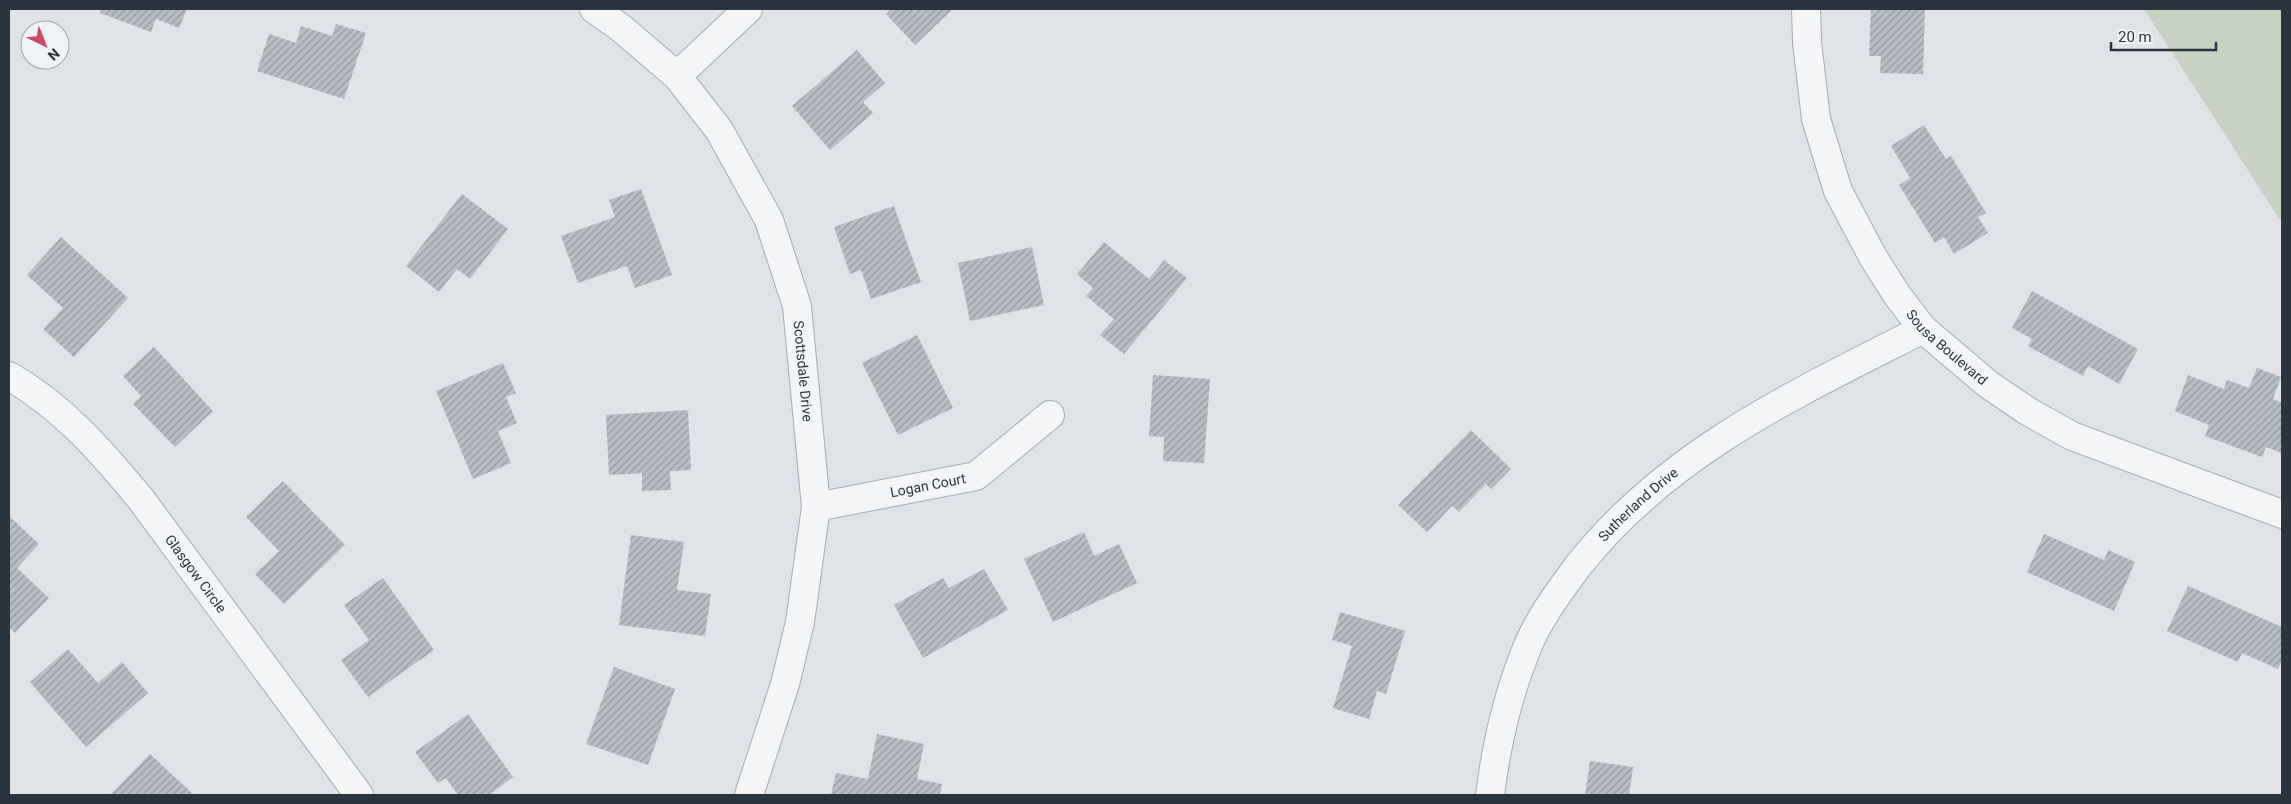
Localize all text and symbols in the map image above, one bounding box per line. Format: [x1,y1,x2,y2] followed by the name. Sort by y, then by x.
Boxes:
[20,20,70,70] north arrow
[2111,20,2216,52] scale bar
[2118,28,2152,46] text: 20 m
[45,45,63,64] text: N
[1903,306,1991,388] street label: Sousa Boulevard
[790,320,816,422] street label: Scottsdale Drive
[1595,464,1681,545] street label: Sutherland Drive
[889,470,968,500] street label: Logan Court
[162,531,230,616] street label: Glasgow Circle

